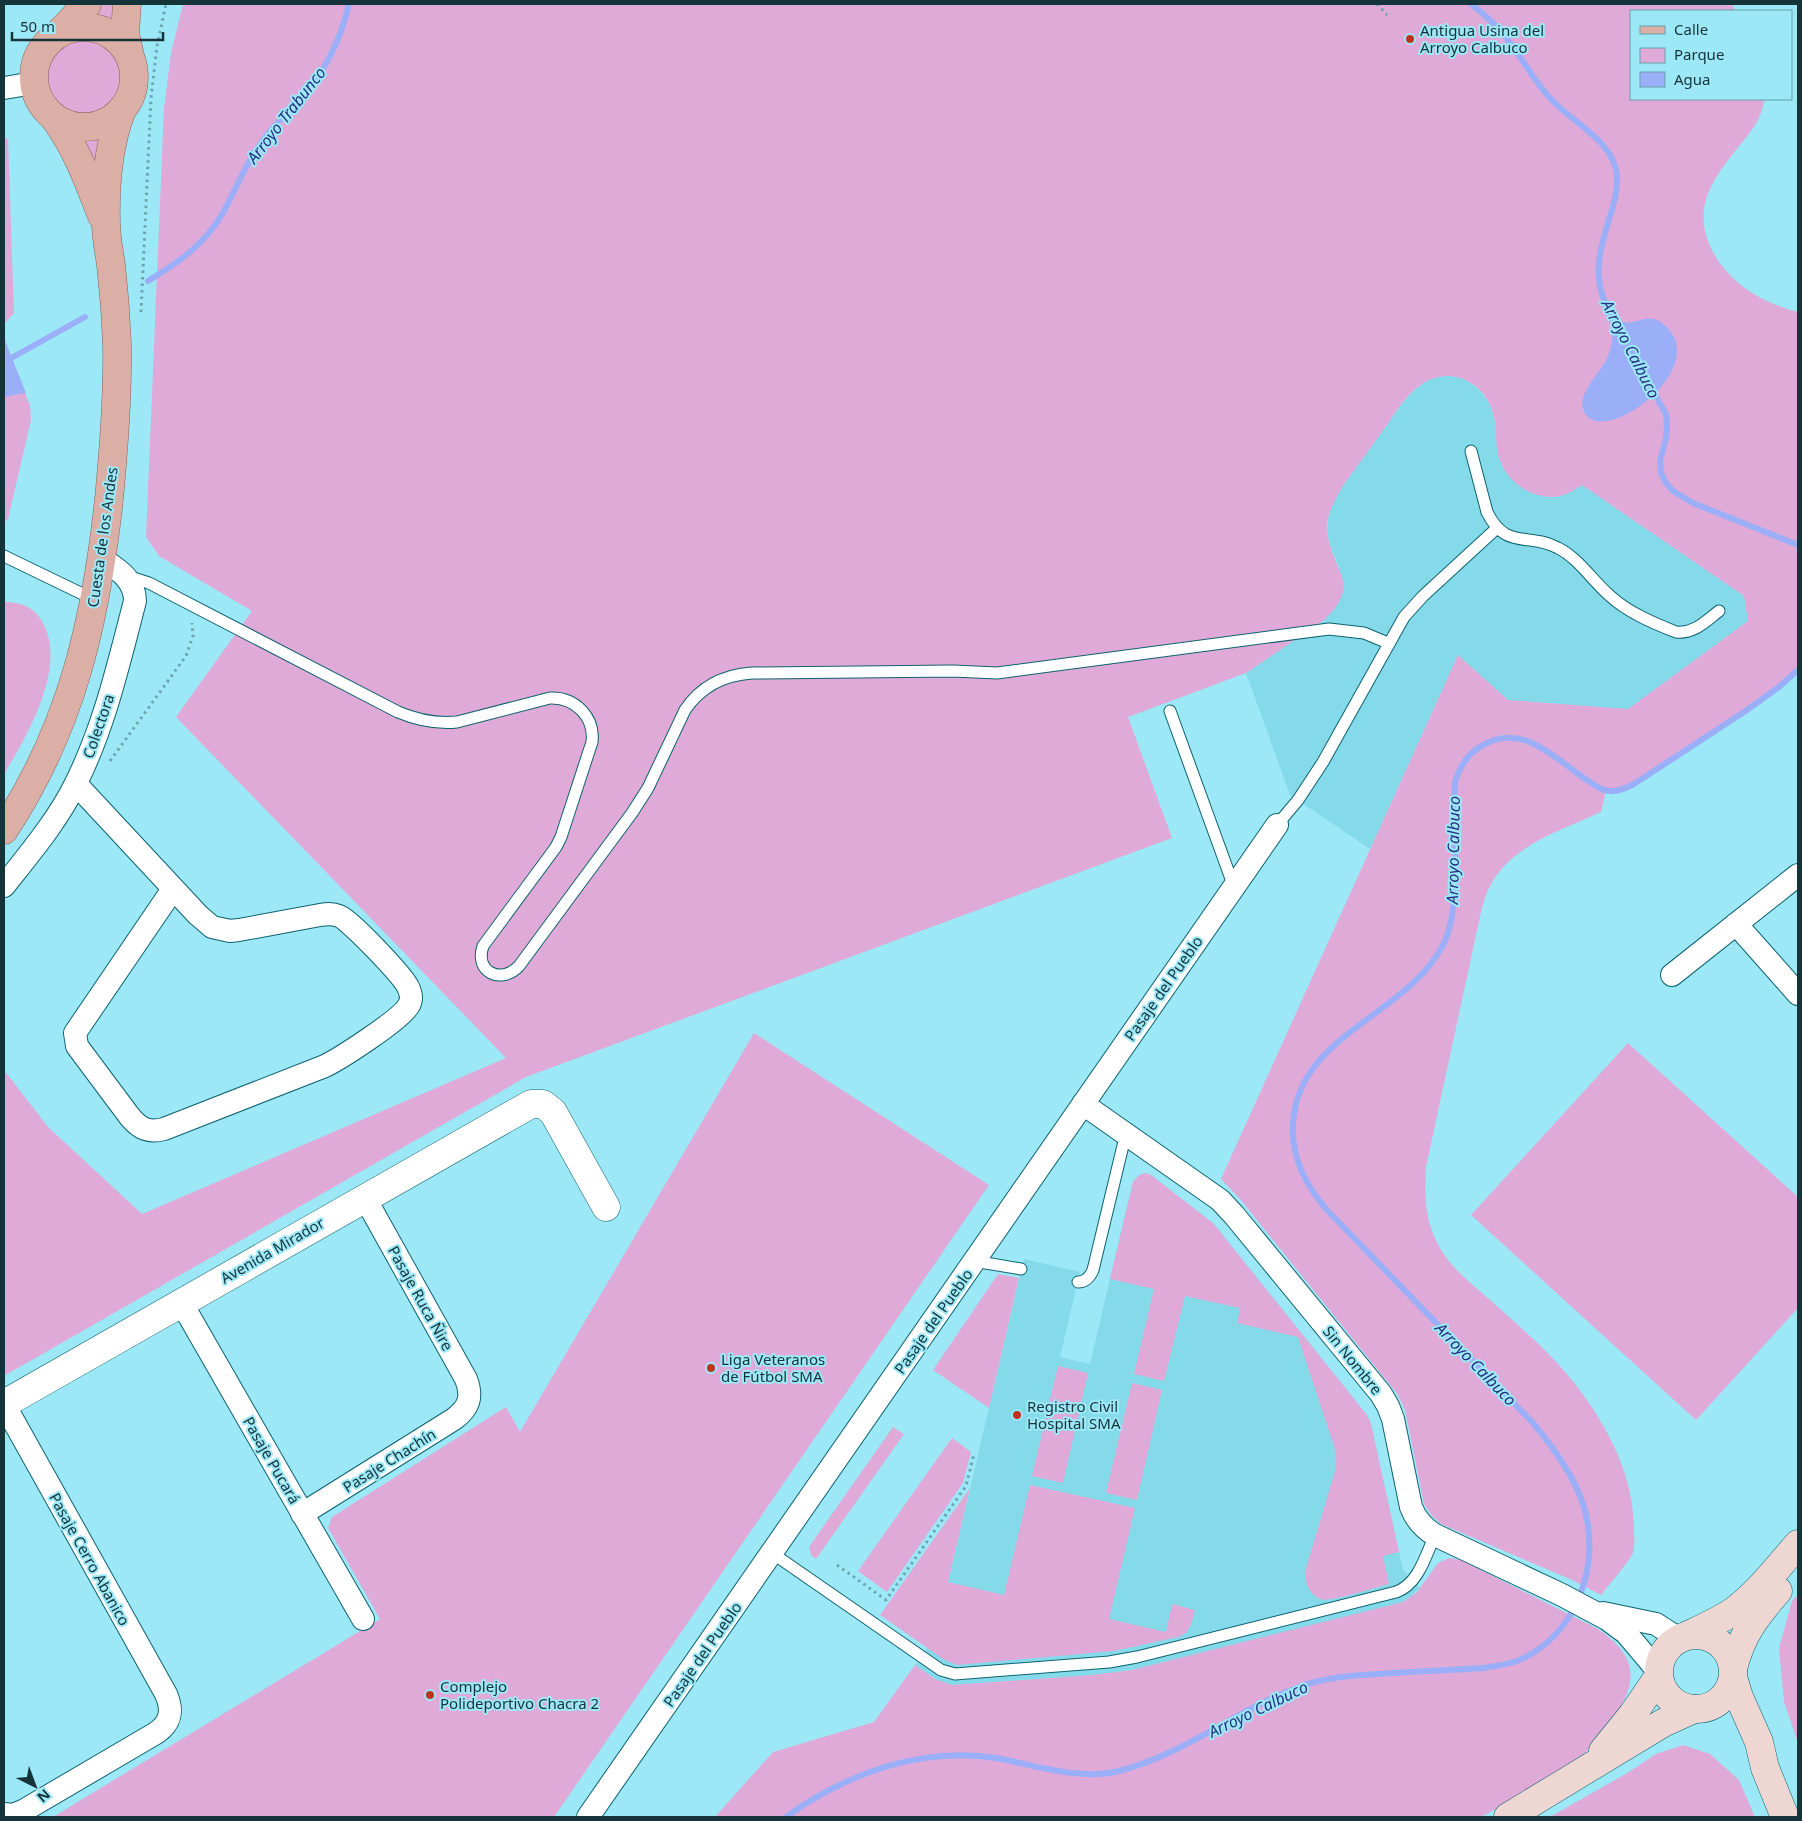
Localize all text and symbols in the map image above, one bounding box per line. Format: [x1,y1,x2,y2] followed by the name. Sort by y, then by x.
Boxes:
[12,10,164,42] scale bar
[1630,10,1792,100] legend
[20,16,55,36] text: 50 m
[1674,19,1708,39] text: Calle
[1420,20,1544,57] place label: Antigua Usina del Arroyo Calbuco
[1404,33,1416,45] marker: Antigua Usina del Arroyo Calbuco
[1674,44,1724,64] text: Parque
[241,62,331,169] water label: Arroyo Trabunco
[1674,69,1711,89] text: Agua
[1596,295,1665,402] water label: Arroyo Calbuco
[82,466,122,608] street label: Cuesta de los Andes
[78,691,118,761] street label: Colectora
[1441,796,1465,905] water label: Arroyo Calbuco
[1119,932,1207,1044] street label: Pasaje del Pueblo
[216,1212,328,1288] street label: Avenida Mirador
[384,1242,458,1354] street label: Pasaje Ruca Ñire
[889,1265,977,1377] street label: Pasaje del Pueblo
[1430,1317,1521,1411] water label: Arroyo Calbuco
[1319,1321,1387,1399] street label: Sin Nombre
[721,1349,825,1386] place label: Liga Veteranos de Fútbol SMA
[705,1362,717,1374] marker: Liga Veteranos de Fútbol SMA
[1027,1396,1121,1433] place label: Registro Civil Hospital SMA
[1011,1409,1023,1421] marker: Registro Civil Hospital SMA
[239,1413,305,1507] street label: Pasaje Pucará
[339,1423,439,1497] street label: Pasaje Chachín
[45,1489,135,1629] street label: Pasaje Cerro Abanico
[658,1598,746,1710] street label: Pasaje del Pueblo
[1204,1675,1311,1743] water label: Arroyo Calbuco
[440,1676,599,1713] place label: Complejo Polideportivo Chacra 2
[424,1689,436,1701] marker: Complejo Polideportivo Chacra 2
[10,1761,60,1811] north arrow
[33,1785,55,1807] text: N

